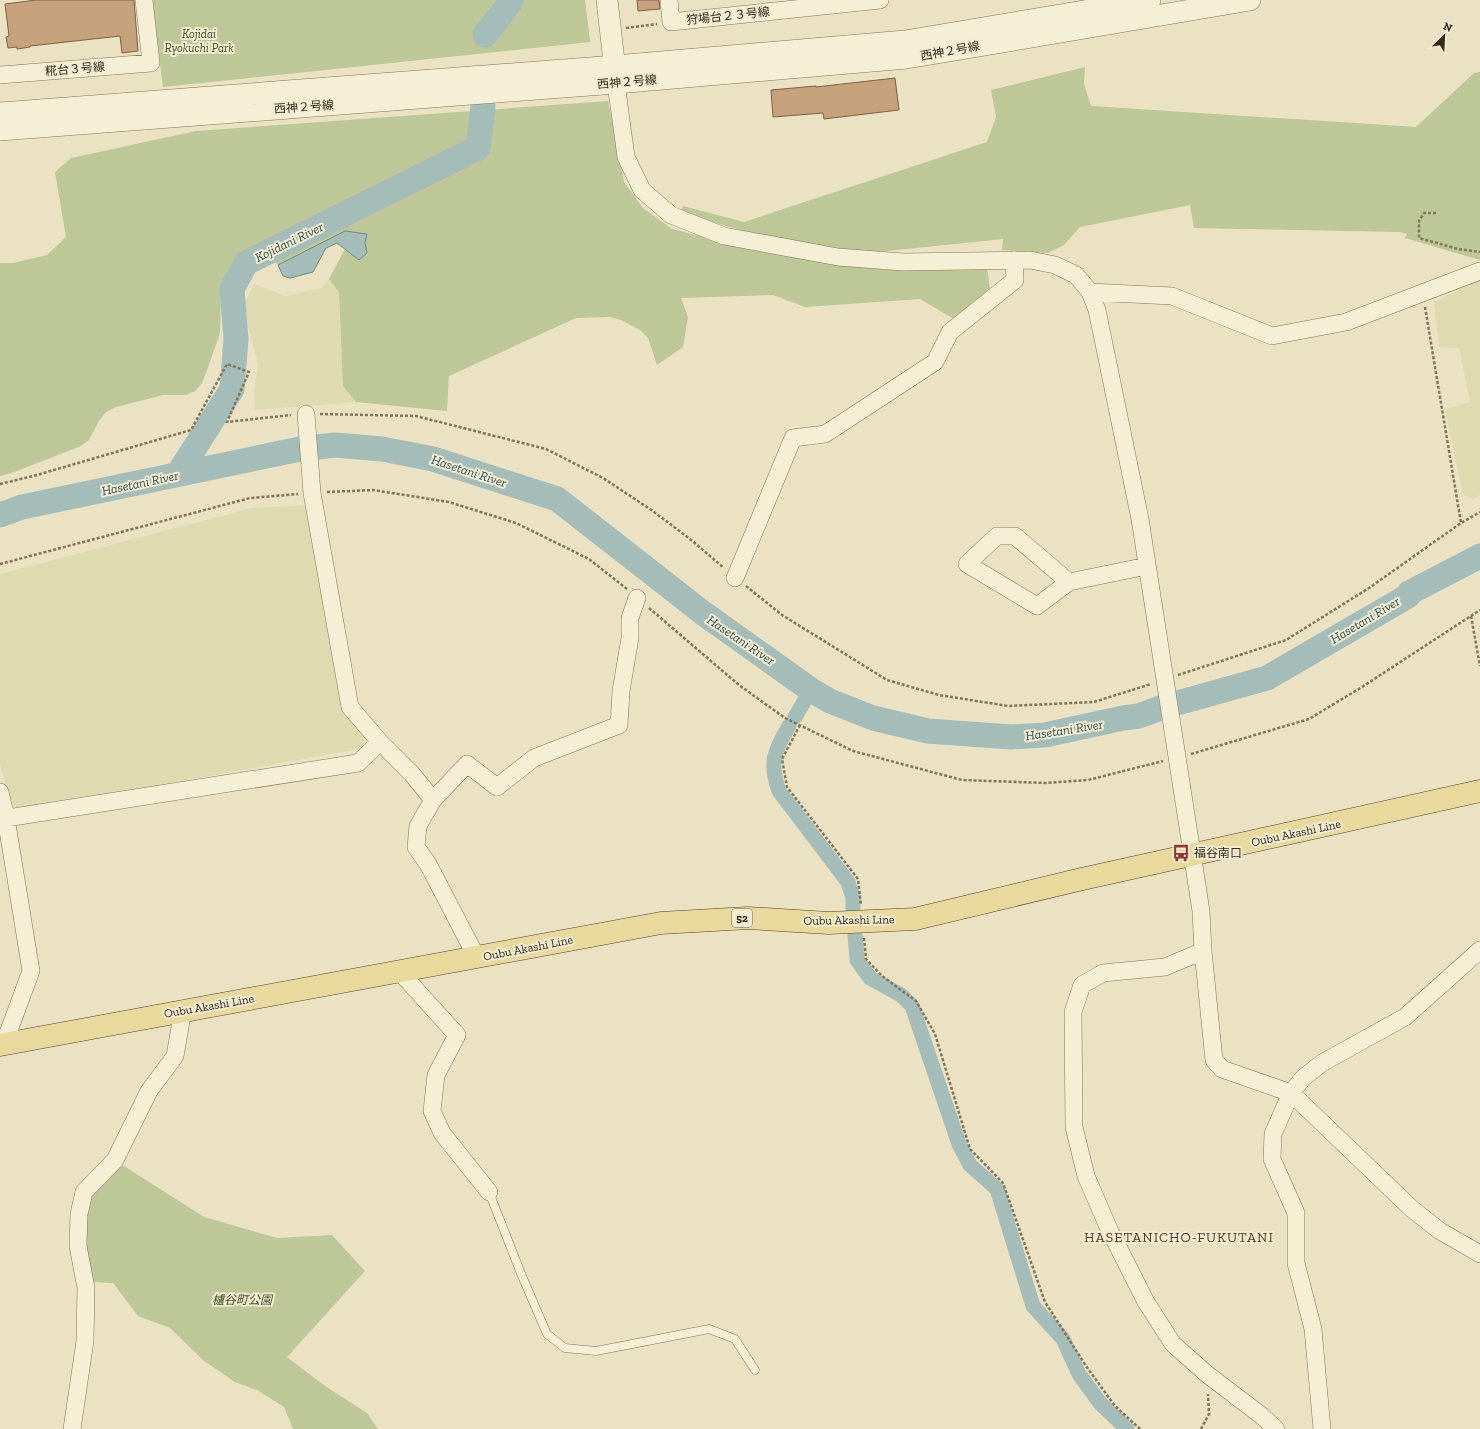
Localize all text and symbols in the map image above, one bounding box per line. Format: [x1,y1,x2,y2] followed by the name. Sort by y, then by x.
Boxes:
[685,5,771,27] street label: 狩場台２３号線
[1424,16,1464,56] north arrow
[1441,20,1455,35] text: N
[164,27,234,55] park label: Kojidai Ryokuchi Park
[919,39,981,63] street label: 西神２号線
[44,59,106,79] street label: 糀台３号線
[596,72,658,92] street label: 西神２号線
[274,98,334,116] street label: 西神２号線
[252,219,326,265] water label: Kojidani River
[430,452,509,490] water label: Hasetani River
[100,467,180,498] water label: Hasetani River
[1328,593,1403,647] water label: Hasetani River
[704,612,778,668] water label: Hasetani River
[1024,716,1104,744] water label: Hasetani River
[1250,817,1342,849] street label: Oubu Akashi Line
[1171,843,1191,863] bus stop icon: 福谷南口
[1194,846,1242,860] place label: 福谷南口
[732,909,752,927] road number: 52
[803,912,895,928] street label: Oubu Akashi Line
[482,932,574,964] street label: Oubu Akashi Line
[163,991,256,1021] street label: Oubu Akashi Line
[1084,1229,1274,1246] district label: HASETANICHO-FUKUTANI
[212,1293,274,1307] park label: 櫨谷町公園

